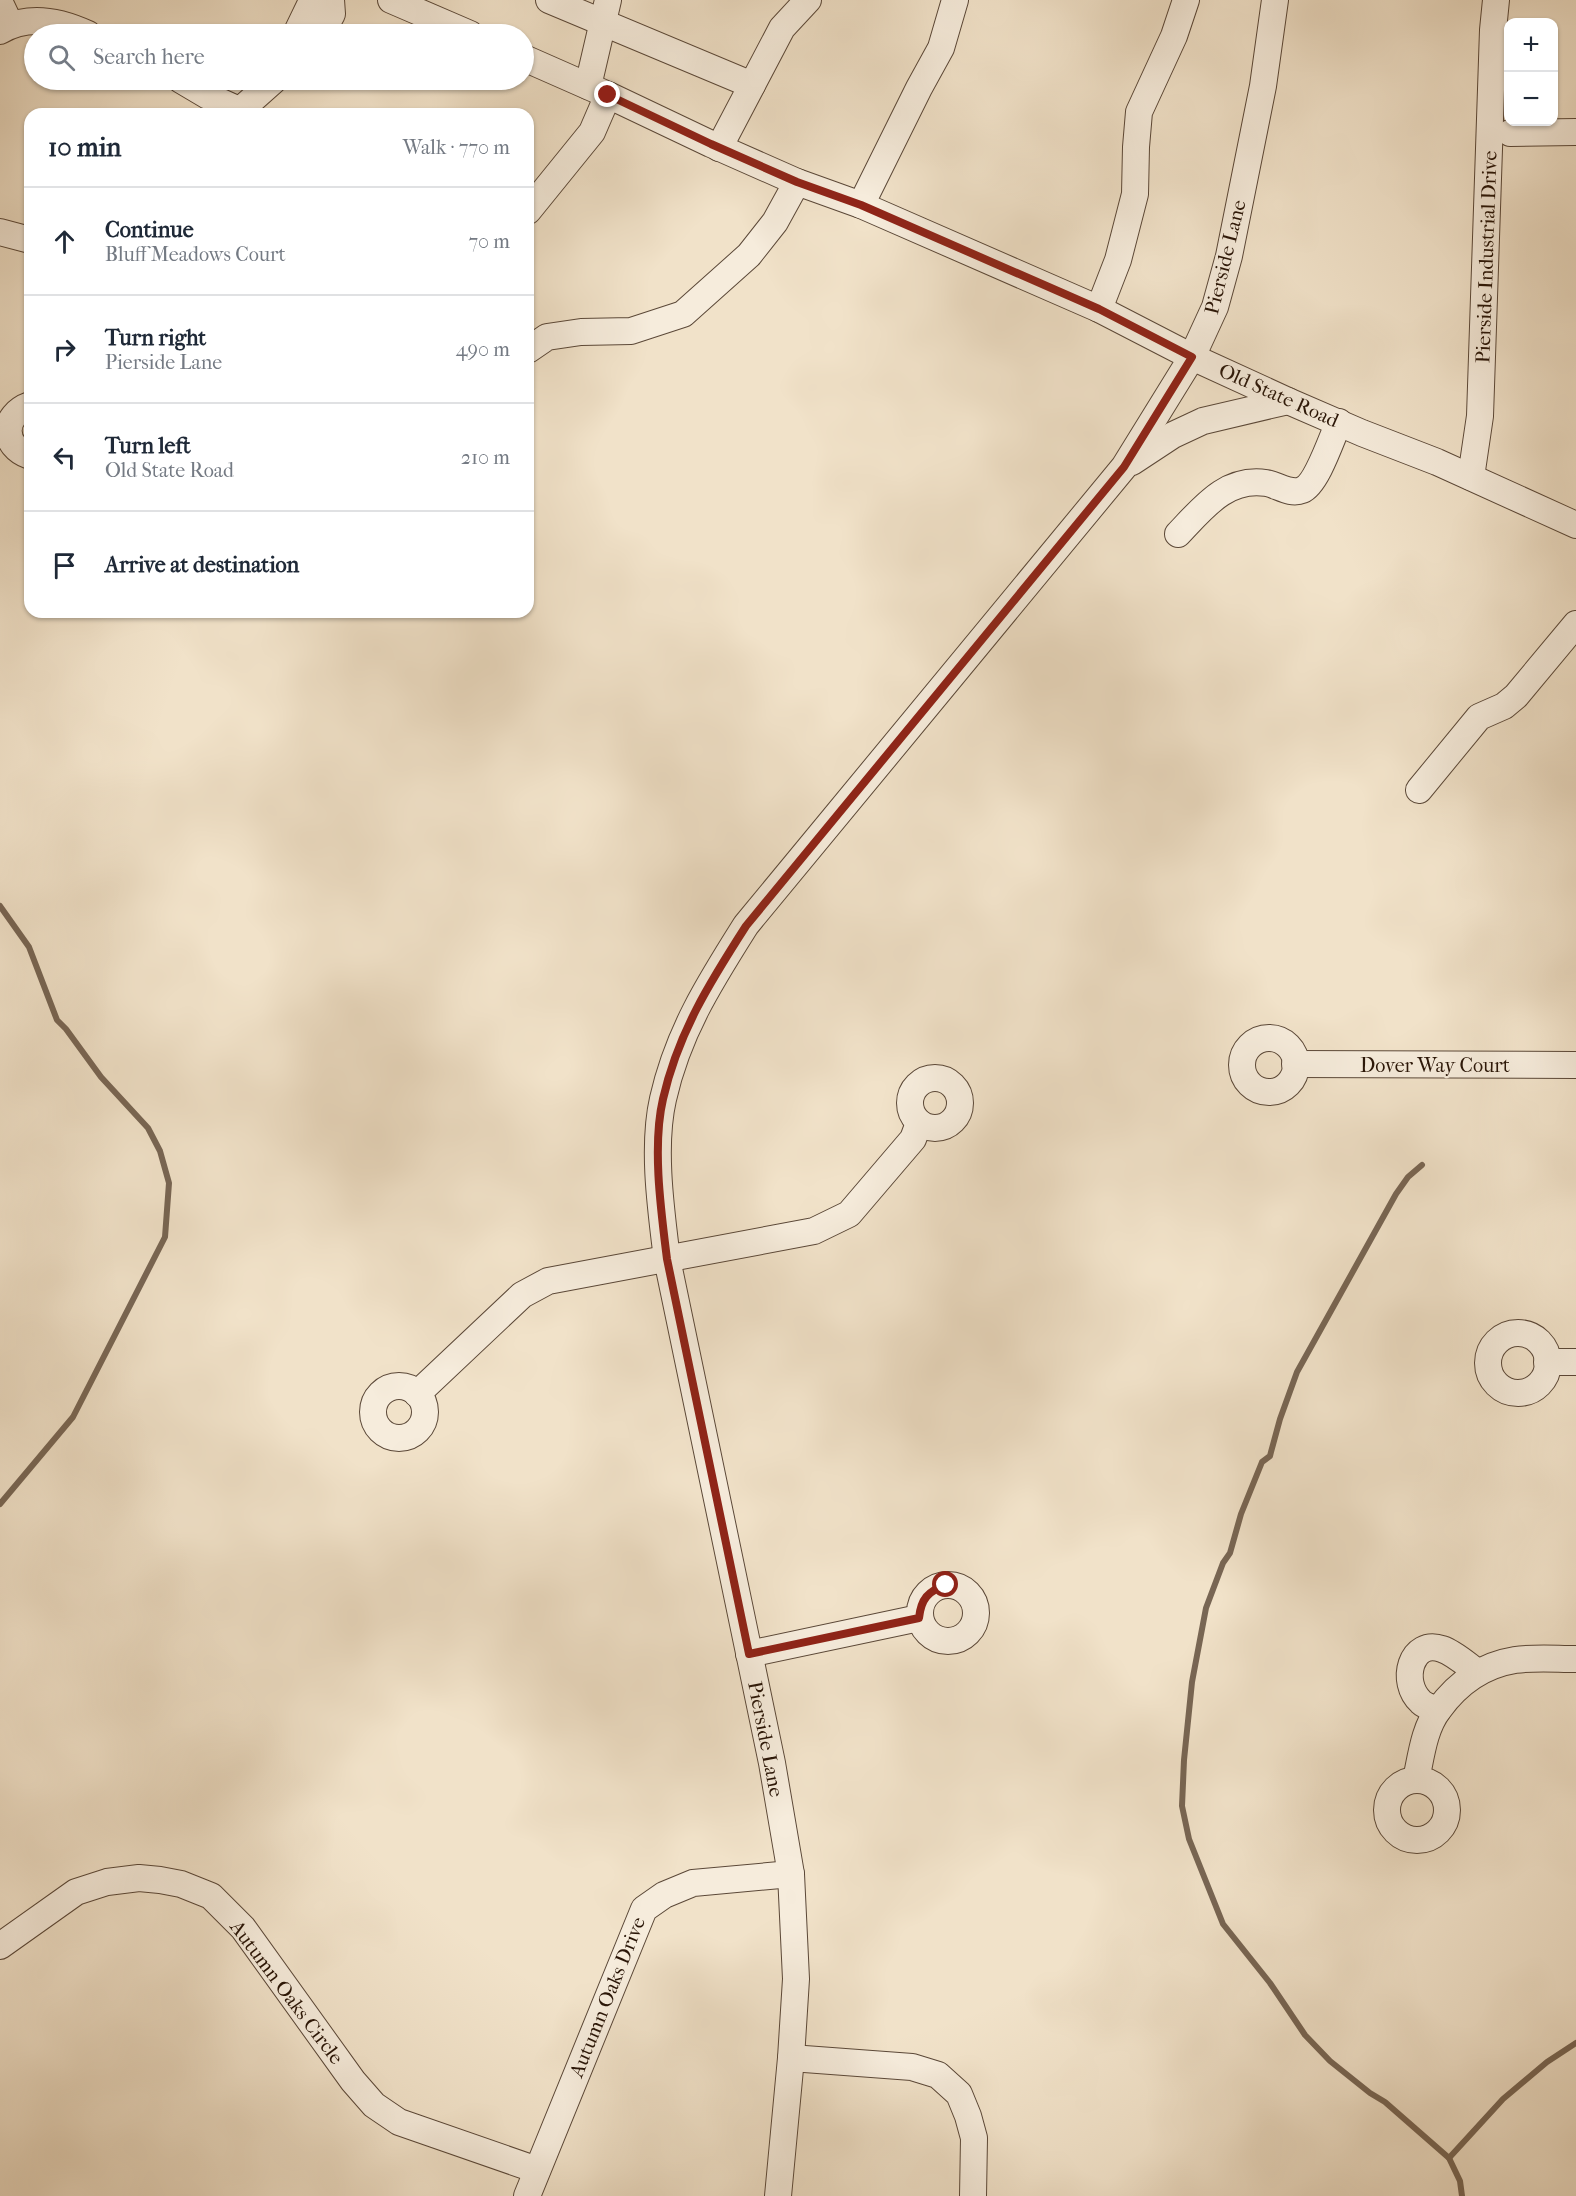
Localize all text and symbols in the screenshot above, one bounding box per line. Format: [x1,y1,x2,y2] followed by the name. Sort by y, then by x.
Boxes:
[1504,18,1558,126] map controls
[1504,18,1558,72] button: +
[24,24,534,90] search box
[45,41,78,74] icon: search
[93,44,205,70] text: Search here
[1504,72,1558,126] button: −
[594,81,620,107] route end
[48,132,121,163] text: 10 min
[403,136,510,159] text: Walk · 770 m
[1471,150,1502,364] street label: Pierside Industrial Drive
[1200,197,1251,317] street label: Pierside Lane
[105,217,194,243] text: Continue
[48,225,81,258] icon: ahead
[468,230,510,253] text: 70 m
[105,243,286,266] text: Bluff Meadows Court
[105,325,206,351] text: Turn right
[48,333,81,366] icon: right
[456,338,510,361] text: 490 m
[105,351,222,374] text: Pierside Lane
[1215,359,1343,433] street label: Old State Road
[105,433,191,459] text: Turn left
[48,441,81,474] icon: left
[461,446,510,469] text: 210 m
[105,459,234,482] text: Old State Road
[48,549,81,582] icon: arrive
[105,552,299,578] text: Arrive at destination
[1360,1054,1510,1077] street label: Dover Way Court
[932,1571,958,1597] route start
[743,1679,788,1799] street label: Pierside Lane
[564,1914,650,2082] street label: Autumn Oaks Drive
[225,1915,348,2069] street label: Autumn Oaks Circle

